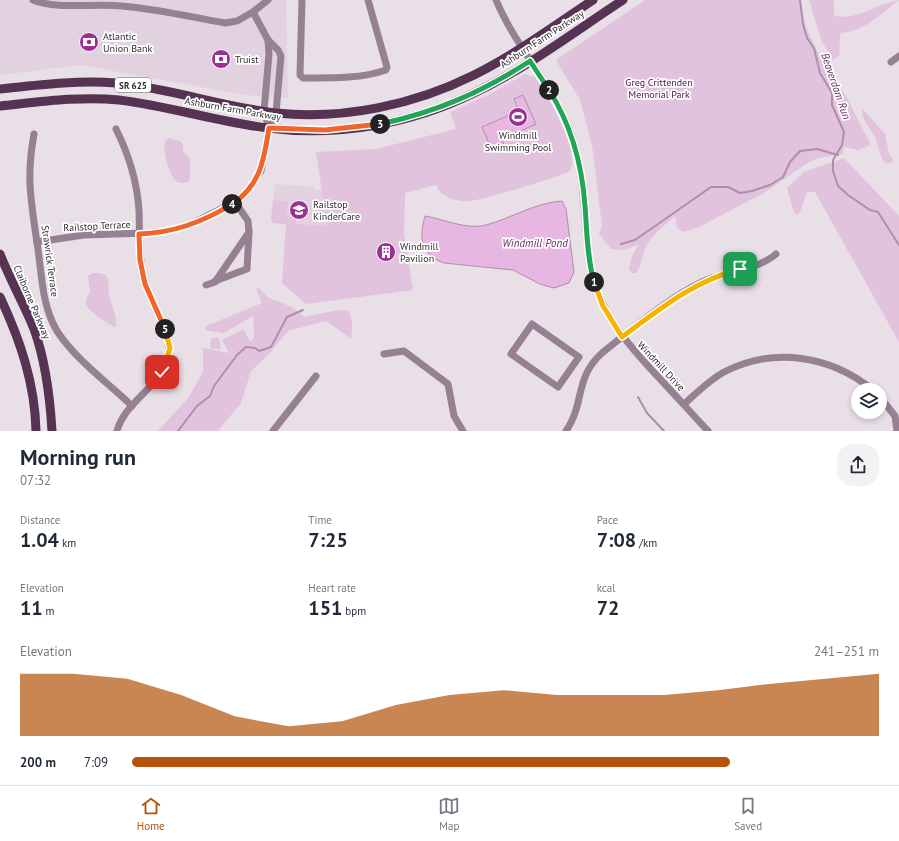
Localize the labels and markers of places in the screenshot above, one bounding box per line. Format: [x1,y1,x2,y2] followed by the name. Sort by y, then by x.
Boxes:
[103,30,152,55] place label: Atlantic Union Bank
[78,31,100,53] bank icon: Atlantic Union Bank
[210,48,232,70] bank icon: Truist
[235,53,259,66] place label: Truist
[539,80,559,100] pin: 2
[507,106,529,128] sports icon: Windmill Swimming Pool
[370,114,390,134] pin: 3
[485,129,551,154] place label: Windmill Swimming Pool
[222,194,242,214] pin: 4
[313,198,360,223] place label: Railstop KinderCare
[288,199,310,221] school or university icon: Railstop KinderCare
[400,240,439,265] place label: Windmill Pavilion
[375,241,397,263] building icon: Windmill Pavilion
[723,252,757,286] pin
[584,272,604,292] pin: 1
[155,319,175,339] pin: 5
[145,355,179,389] pin

